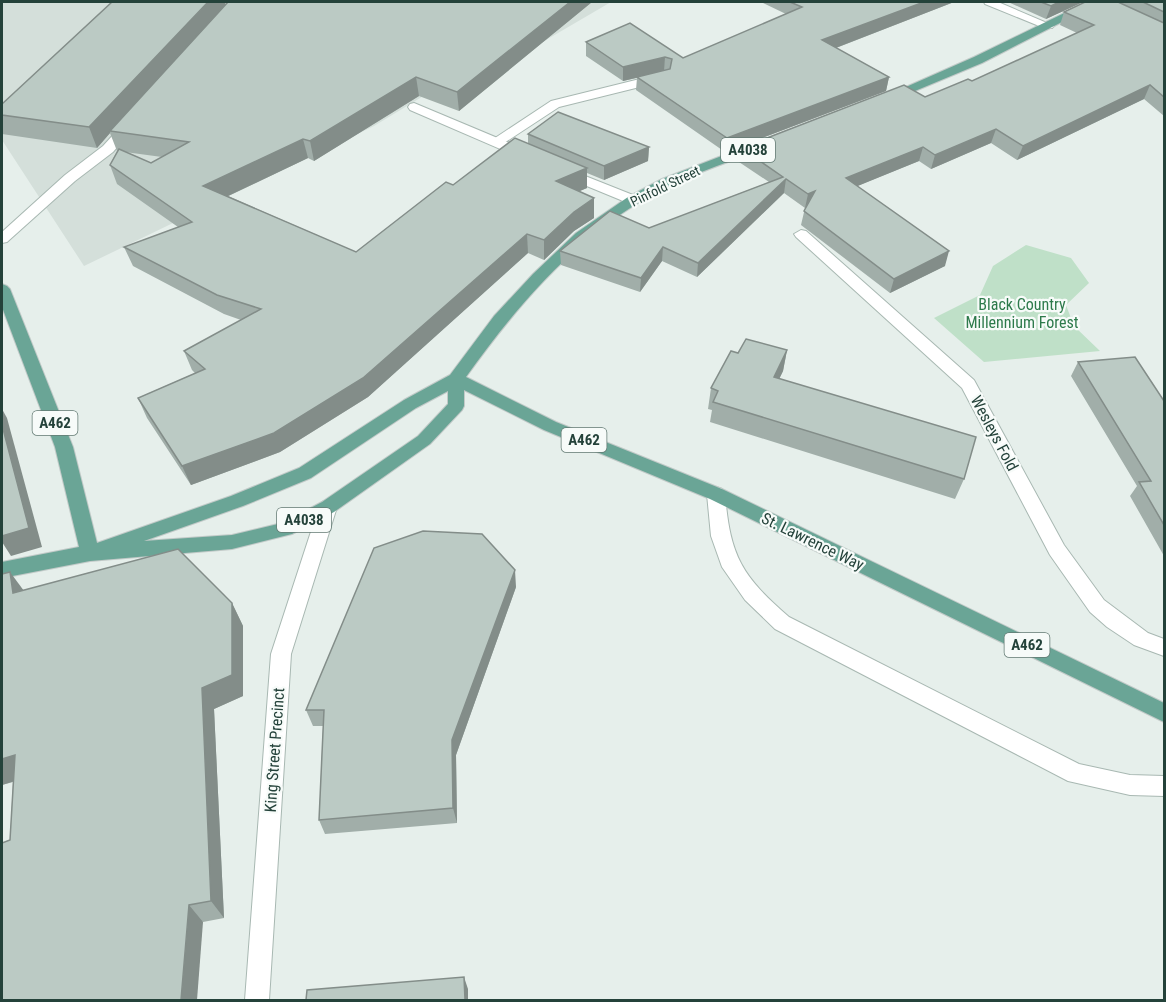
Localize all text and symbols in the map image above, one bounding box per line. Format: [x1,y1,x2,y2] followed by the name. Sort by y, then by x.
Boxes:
[721,138,775,162] road number: A4038
[628,162,702,210] street label: Pinfold Street
[965,295,1079,332] park label: Black Country Millennium Forest
[967,392,1022,474] street label: Wesleys Fold
[32,411,78,435] road number: A462
[562,428,606,452] road number: A462
[277,508,331,532] road number: A4038
[759,509,867,575] street label: St. Lawrence Way
[1004,633,1050,657] road number: A462
[261,687,288,813] street label: King Street Precinct

